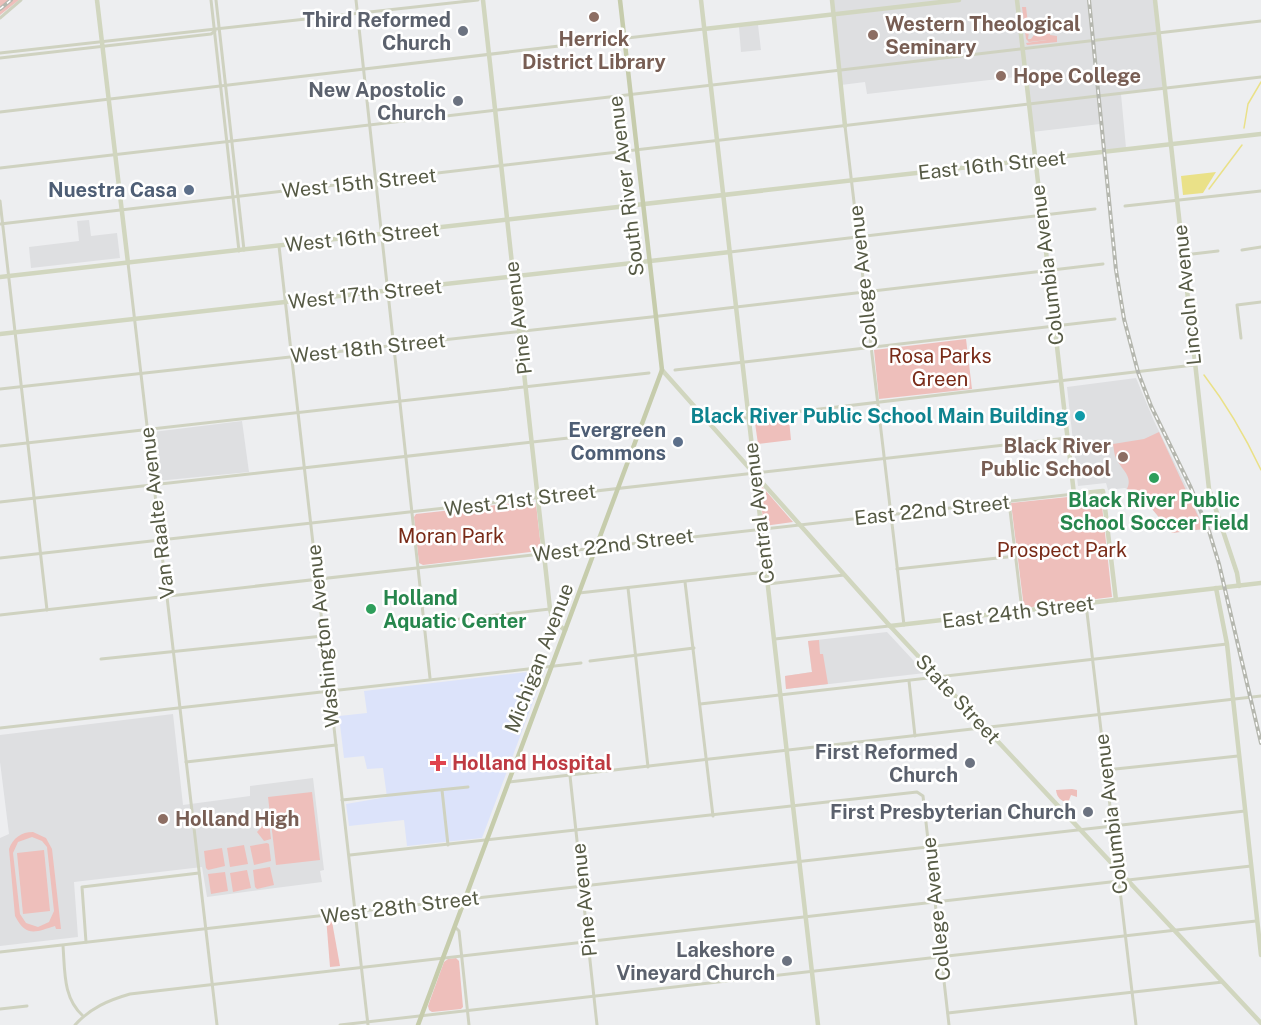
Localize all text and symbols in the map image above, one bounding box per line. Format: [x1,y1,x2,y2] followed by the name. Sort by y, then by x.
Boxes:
[303,8,451,55] place label: Third Reformed Church
[587,10,601,24] marker: Herrick District Library
[885,12,1081,59] place label: Western Theological Seminary
[456,24,470,38] marker: Third Reformed Church
[522,27,666,74] place label: Herrick District Library
[866,28,880,42] marker: Western Theological Seminary
[1013,64,1141,88] place label: Hope College
[994,69,1008,83] marker: Hope College
[308,78,446,125] place label: New Apostolic Church
[451,94,465,108] marker: New Apostolic Church
[603,95,649,277] street label: South River Avenue
[917,145,1067,185] street label: East 16th Street
[280,163,438,203] street label: West 15th Street
[48,178,177,202] place label: Nuestra Casa
[182,183,196,197] marker: Nuestra Casa
[1025,183,1069,347] street label: Columbia Avenue
[844,204,882,350] street label: College Avenue
[284,217,440,257] street label: West 16th Street
[1168,223,1206,367] street label: Lincoln Avenue
[499,260,537,376] street label: Pine Avenue
[287,274,443,314] street label: West 17th Street
[289,328,447,368] street label: West 18th Street
[888,344,992,391] park label: Rosa Parks Green
[690,404,1068,428] place label: Black River Public School Main Building
[1073,409,1087,423] marker: Black River Public School Main Building
[568,418,666,465] place label: Evergreen Commons
[135,426,179,600] street label: Van Raalte Avenue
[981,434,1111,481] place label: Black River Public School
[671,435,685,449] marker: Evergreen Commons
[738,441,780,585] street label: Central Avenue
[1116,450,1130,464] marker: Black River Public School
[1147,471,1161,485] marker: Black River Public School Soccer Field
[443,479,597,521] street label: West 21st Street
[1059,488,1249,535] place label: Black River Public School Soccer Field
[853,490,1011,530] street label: East 22nd Street
[531,523,695,567] street label: West 22nd Street
[398,524,504,548] park label: Moran Park
[997,538,1127,562] park label: Prospect Park
[301,543,345,729] street label: Washington Avenue
[499,580,579,736] street label: Michigan Avenue
[383,586,526,633] place label: Holland Aquatic Center
[941,591,1095,633] street label: East 24th Street
[364,602,378,616] marker: Holland Aquatic Center
[911,649,1005,749] street label: State Street
[1089,732,1133,896] street label: Columbia Avenue
[815,740,958,787] place label: First Reformed Church
[452,751,612,775] place label: Holland Hospital
[429,754,447,772] marker: Holland Hospital
[963,756,977,770] marker: First Reformed Church
[830,800,1076,824] place label: First Presbyterian Church
[1081,805,1095,819] marker: First Presbyterian Church
[175,807,299,831] place label: Holland High
[156,812,170,826] marker: Holland High
[917,836,955,982] street label: College Avenue
[566,842,602,958] street label: Pine Avenue
[319,885,481,929] street label: West 28th Street
[616,938,775,985] place label: Lakeshore Vineyard Church
[780,954,794,968] marker: Lakeshore Vineyard Church

